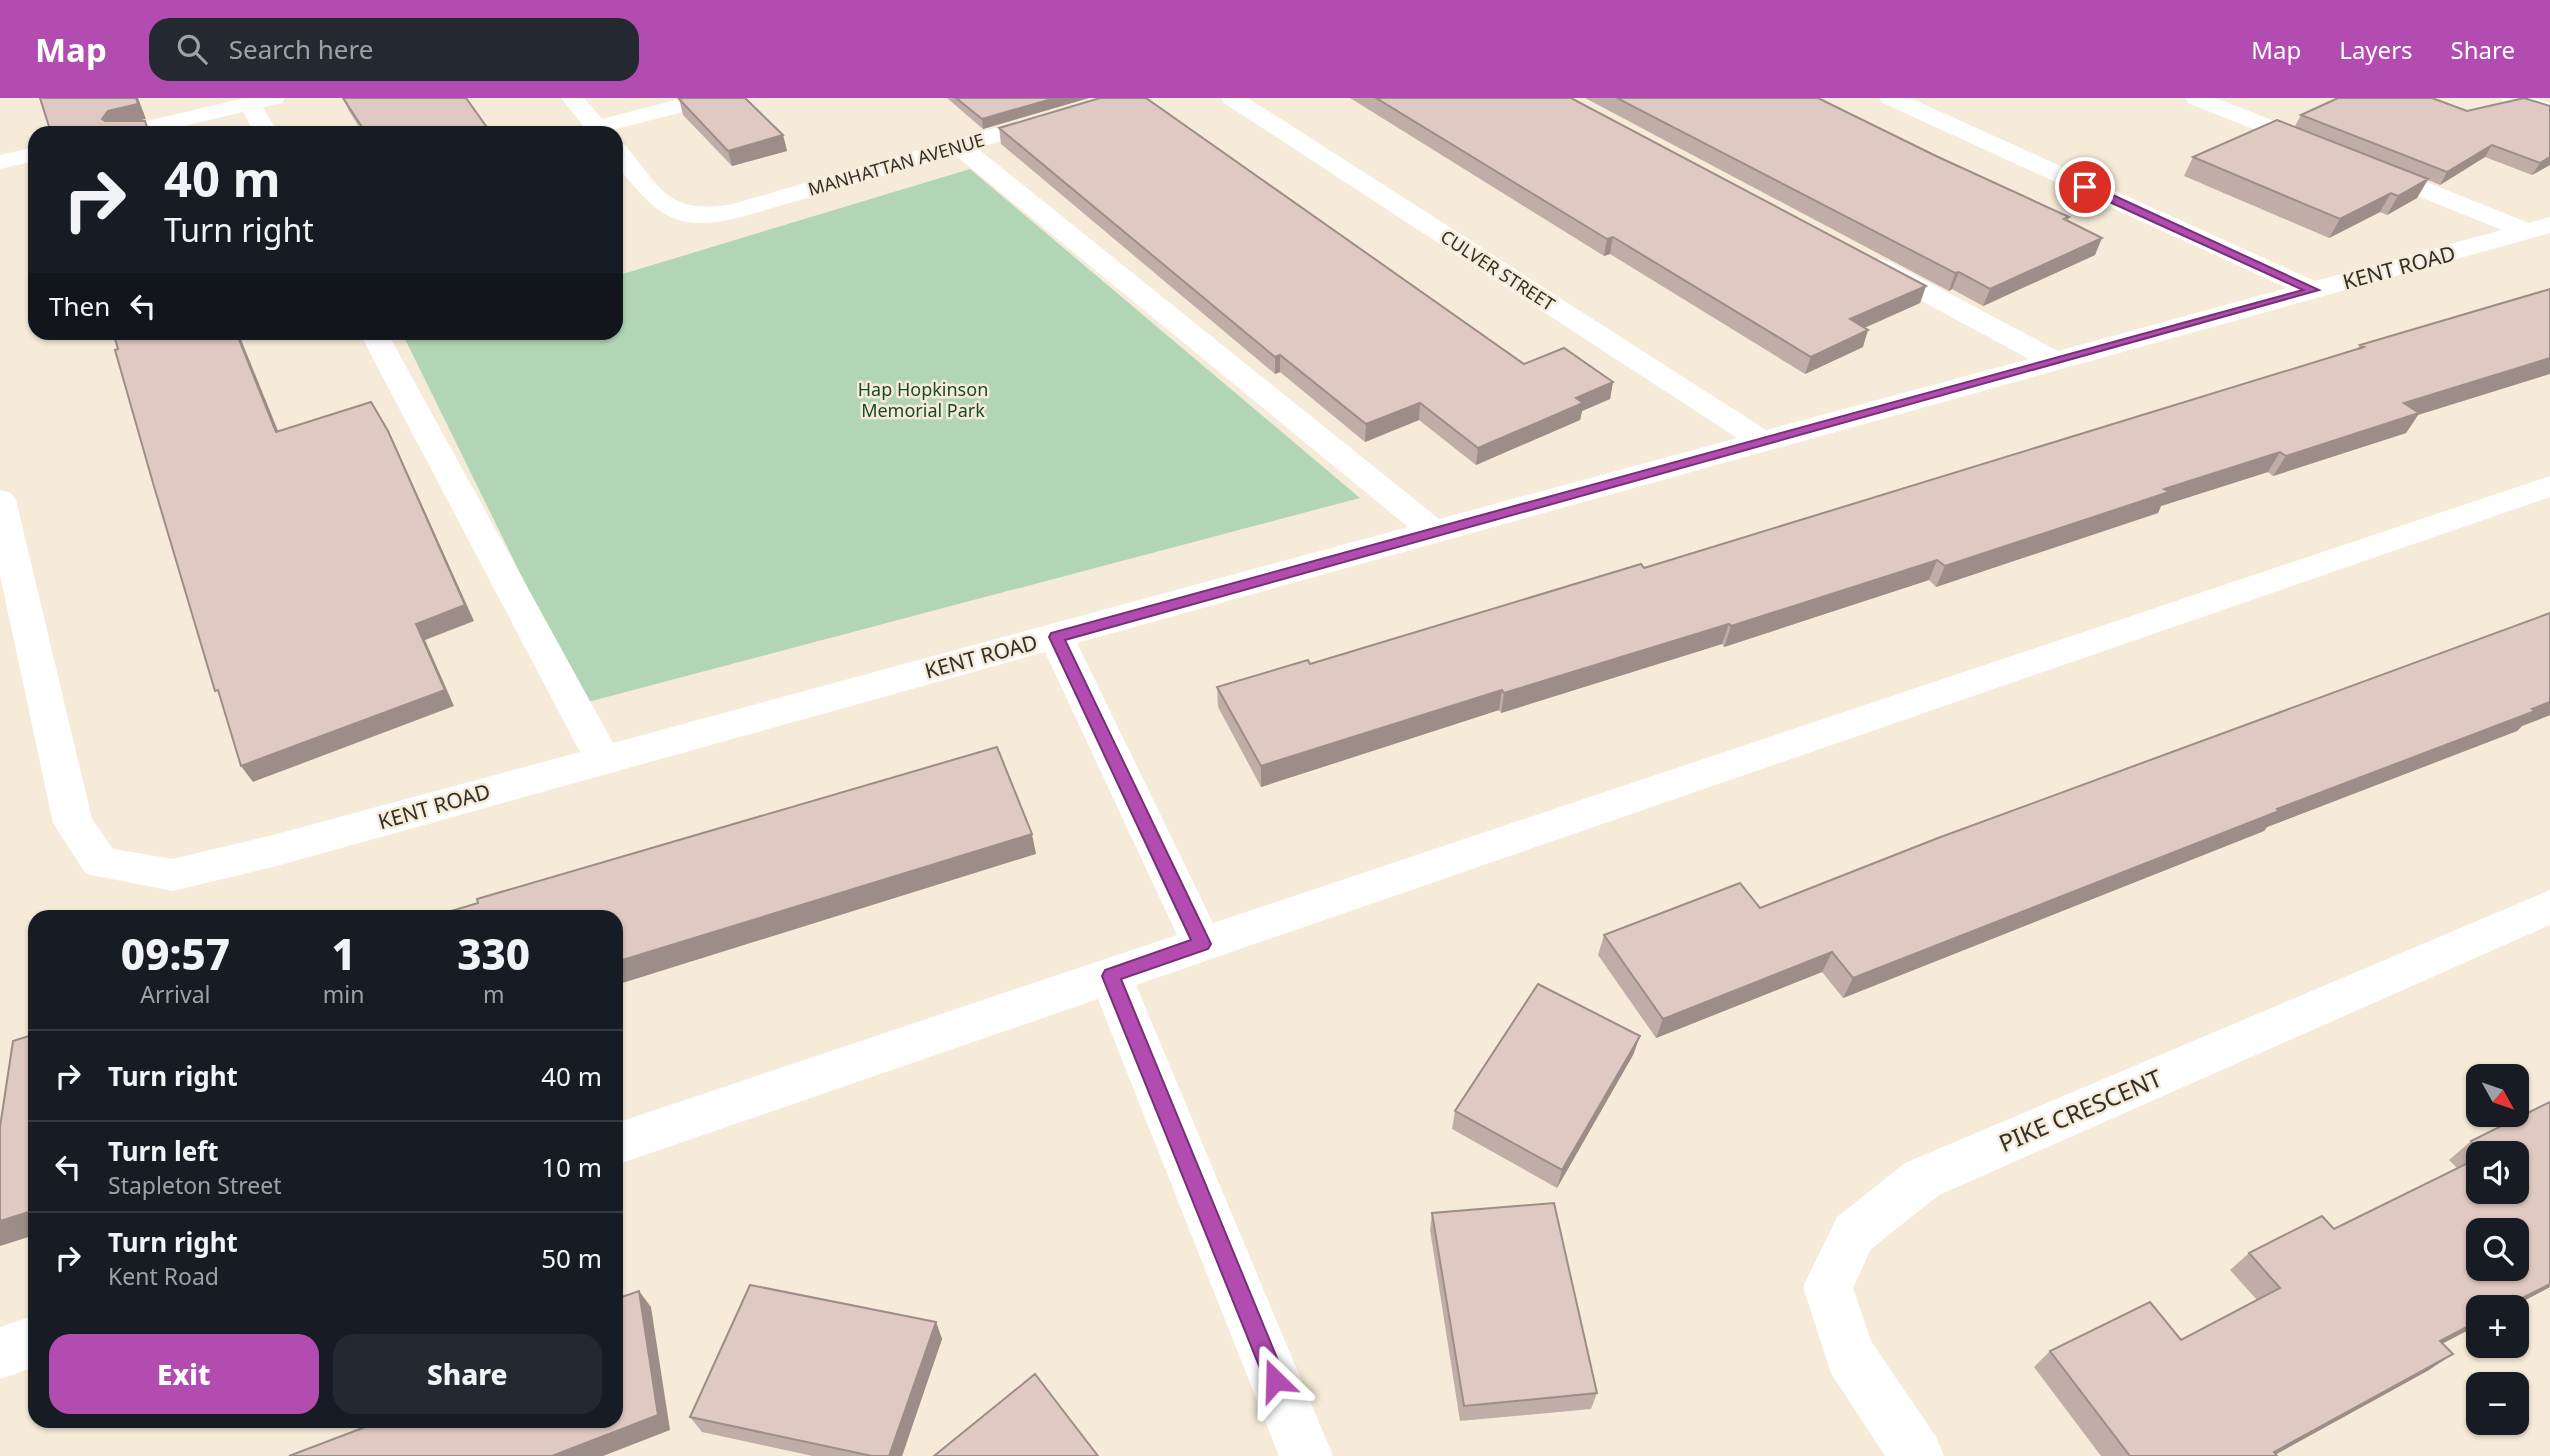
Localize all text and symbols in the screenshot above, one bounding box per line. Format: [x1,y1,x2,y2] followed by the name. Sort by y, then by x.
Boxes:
[149,18,639,81] search box
[35,27,107,72] text: Map
[173,30,211,68] icon: search
[229,31,373,67] text: Search here
[2251,33,2301,66] text: Map
[2339,33,2413,66] text: Layers
[2451,33,2515,66] text: Share
[805,127,987,201] street label: MANHATTAN AVENUE
[164,145,281,211] text: 40 m
[49,154,140,245] icon: right
[2055,157,2115,217] pin
[2066,168,2104,206] icon: arrive
[164,208,314,251] text: Turn right
[1436,224,1560,316] street label: CULVER STREET
[2340,239,2458,295] street label: KENT ROAD
[124,287,162,325] icon: left
[49,288,110,324] text: Then
[858,377,988,422] park label: Hap Hopkinson Memorial Park
[922,628,1040,684] street label: KENT ROAD
[375,777,493,835] street label: KENT ROAD
[121,925,230,982] text: 09:57
[331,925,356,982] text: 1
[457,925,530,982] text: 330
[140,978,210,1010] text: Arrival
[323,978,364,1010] text: min
[483,978,504,1010] text: m
[49,1057,87,1095] icon: right
[108,1058,238,1094] text: Turn right
[541,1058,602,1094] text: 40 m
[1994,1061,2167,1159] street label: PIKE CRESCENT
[2466,1064,2529,1127] north arrow
[2466,1064,2529,1435] map controls
[108,1133,219,1169] text: Turn left
[2466,1141,2529,1204] button: sound
[49,1148,87,1186] icon: left
[541,1149,602,1185] text: 10 m
[108,1169,282,1201] text: Stapleton Street
[2466,1218,2529,1281] button: search
[108,1224,238,1260] text: Turn right
[49,1239,87,1277] icon: right
[541,1240,602,1276] text: 50 m
[108,1260,219,1292] text: Kent Road
[2466,1295,2529,1358] button: +
[49,1334,319,1414] button: Exit
[333,1334,602,1414] button: Share
[1238,1343,1312,1417] position arrow
[2466,1372,2529,1435] button: −

